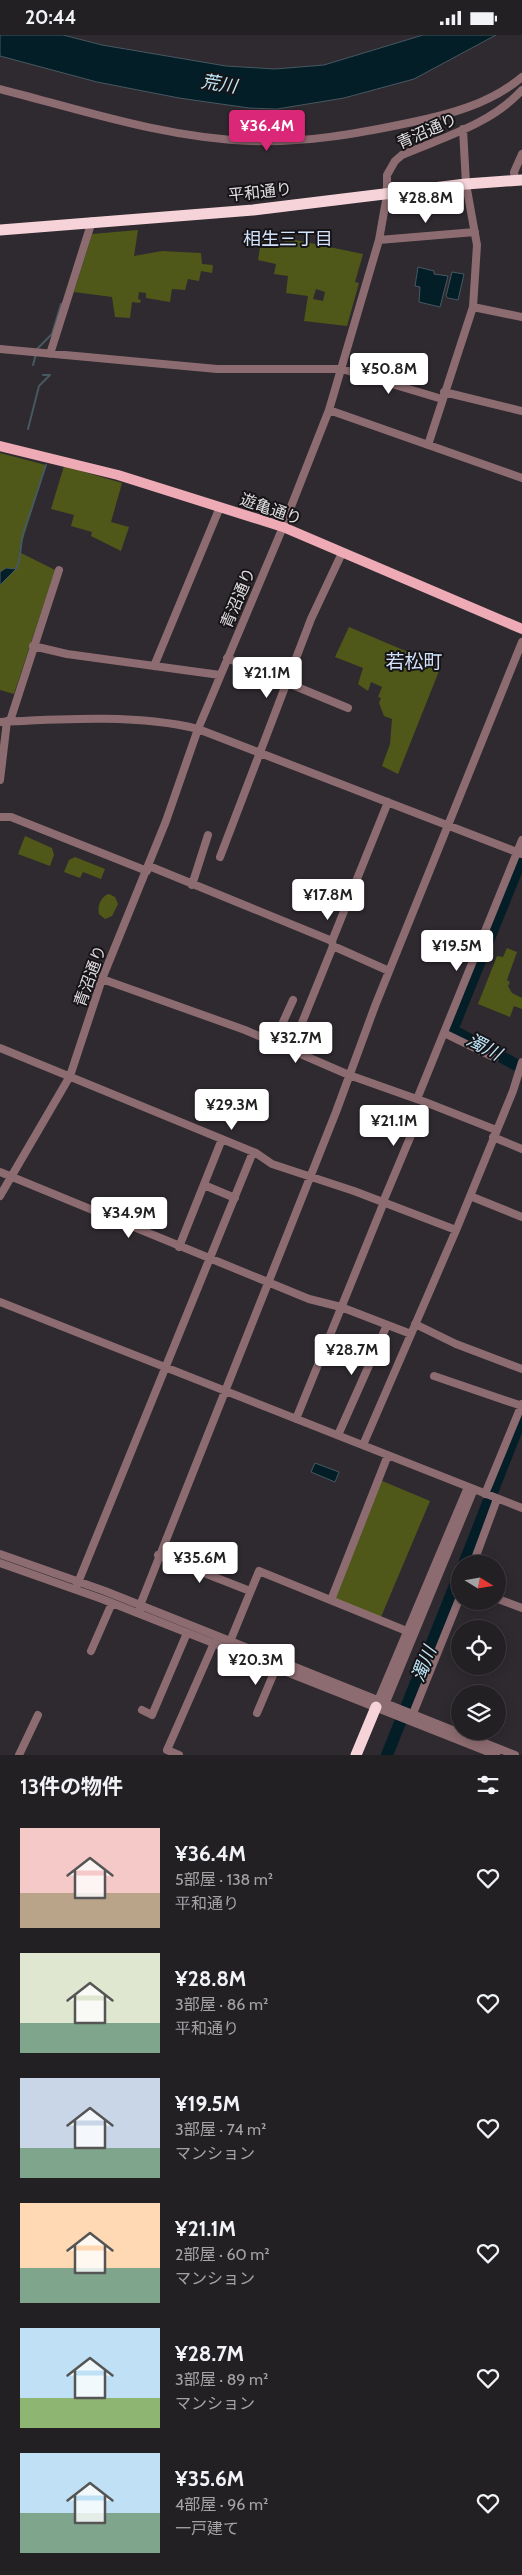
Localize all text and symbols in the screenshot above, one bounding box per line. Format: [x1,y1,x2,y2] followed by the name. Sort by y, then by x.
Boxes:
[25,6,76,29] text: 20:44
[200,70,240,98] water label: 荒川
[226,109,308,152] pin: ¥36.4M
[394,109,460,153] street label: 青沼通り
[240,116,294,135] text: ¥36.4M
[227,179,293,205] street label: 平和通り
[385,181,467,224] pin: ¥28.8M
[399,188,453,207] text: ¥28.8M
[243,228,333,250] district label: 相生三丁目
[348,353,430,395] pin: ¥50.8M
[361,359,417,378] text: ¥50.8M
[238,490,304,528] street label: 遊亀通り
[217,565,259,631] street label: 青沼通り
[385,650,443,673] district label: 若松町
[226,657,308,699] pin: ¥21.1M
[244,663,290,682] text: ¥21.1M
[287,879,369,921] pin: ¥17.8M
[303,885,353,904] text: ¥17.8M
[416,929,498,972] pin: ¥19.5M
[432,936,482,955] text: ¥19.5M
[70,943,110,1009] street label: 青沼通り
[255,1021,337,1064] pin: ¥32.7M
[270,1028,322,1047] text: ¥32.7M
[463,1029,507,1066] water label: 濁川
[191,1089,273,1131] pin: ¥29.3M
[206,1095,258,1114] text: ¥29.3M
[353,1105,435,1147] pin: ¥21.1M
[371,1111,417,1130] text: ¥21.1M
[88,1197,170,1239] pin: ¥34.9M
[102,1203,156,1222] text: ¥34.9M
[311,1333,393,1376] pin: ¥28.7M
[326,1340,378,1359] text: ¥28.7M
[159,1541,241,1584] pin: ¥35.6M
[174,1548,226,1567] text: ¥35.6M
[451,1555,506,1610] north arrow
[451,1555,506,1740] map controls
[451,1620,506,1675] button: locate
[407,1641,442,1685] water label: 濁川
[215,1643,297,1686] pin: ¥20.3M
[229,1650,283,1669] text: ¥20.3M
[451,1685,506,1740] button: layers
[474,1771,502,1799] icon: filters
[20,1774,123,1799] text: 13件の物件
[175,1841,246,1866] text: ¥36.4M
[60,1848,120,1908] icon: home
[474,1864,502,1892] icon: heart
[175,1870,273,1889] text: 5部屋 · 138 m²
[175,1894,239,1913] text: 平和通り
[175,1966,246,1991] text: ¥28.8M
[60,1973,120,2033] icon: home
[474,1989,502,2017] icon: heart
[175,1995,268,2014] text: 3部屋 · 86 m²
[175,2019,239,2038] text: 平和通り
[175,2091,240,2116] text: ¥19.5M
[60,2098,120,2158] icon: home
[474,2114,502,2142] icon: heart
[175,2120,266,2139] text: 3部屋 · 74 m²
[175,2144,255,2163] text: マンション
[175,2216,236,2241] text: ¥21.1M
[60,2223,120,2283] icon: home
[474,2239,502,2267] icon: heart
[175,2245,270,2264] text: 2部屋 · 60 m²
[175,2269,255,2288] text: マンション
[175,2341,244,2366] text: ¥28.7M
[60,2348,120,2408] icon: home
[474,2364,502,2392] icon: heart
[175,2370,268,2389] text: 3部屋 · 89 m²
[175,2394,255,2413] text: マンション
[175,2466,244,2491] text: ¥35.6M
[60,2473,120,2533] icon: home
[474,2489,502,2517] icon: heart
[175,2495,268,2514] text: 4部屋 · 96 m²
[175,2519,239,2538] text: 一戸建て

